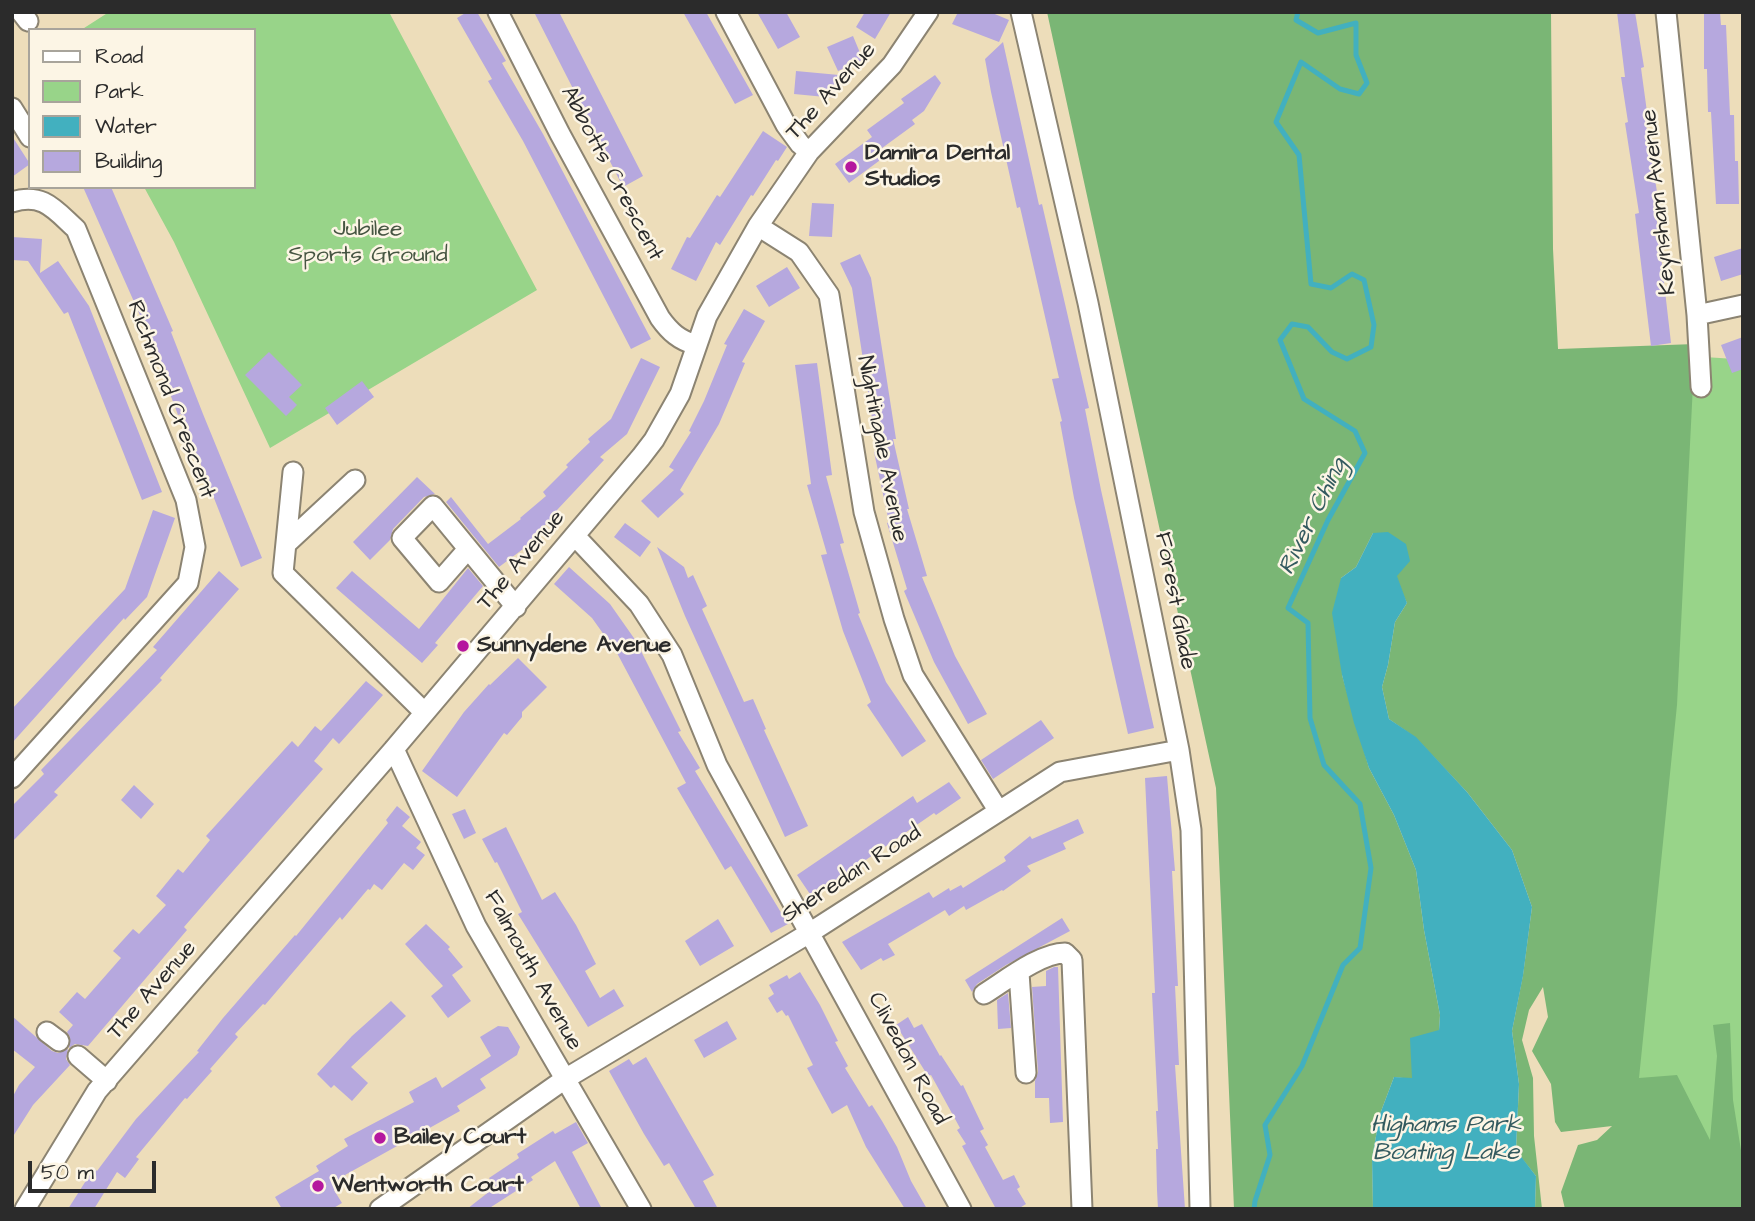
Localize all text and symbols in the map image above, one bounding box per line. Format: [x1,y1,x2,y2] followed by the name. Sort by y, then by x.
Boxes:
[28,28,256,189] legend
[781,37,883,147] street label: The Avenue
[95,42,143,71] text: Road
[95,77,144,106] text: Park
[553,82,669,266] street label: Abbotts Crescent
[1637,108,1683,296] street label: Keynsham Avenue
[95,112,157,141] text: Water
[865,140,1010,194] place label: Damira Dental Studios
[95,147,162,176] text: Building
[843,159,859,175] marker: Damira Dental Studios
[288,216,448,270] park label: Jubilee Sports Ground
[120,297,220,503] street label: Richmond Crescent
[849,354,913,544] street label: Nightingale Avenue
[1273,454,1355,580] water label: River Ching
[472,505,572,617] street label: The Avenue
[1147,530,1201,672] street label: Forest Glade
[477,632,671,660] place label: Sunnydene Avenue
[455,638,471,654] marker: Sunnydene Avenue
[777,820,927,930] street label: Sheredan Road
[477,886,587,1056] street label: Falmouth Avenue
[103,936,203,1046] street label: The Avenue
[861,988,953,1130] street label: Clivedon Road
[1371,1112,1521,1168] water label: Highams Park Boating Lake
[394,1124,526,1152] place label: Bailey Court
[372,1130,388,1146] marker: Bailey Court
[32,1148,159,1192] scale bar
[41,1158,94,1187] text: 50 m
[332,1172,524,1200] place label: Wentworth Court
[310,1178,326,1194] marker: Wentworth Court

